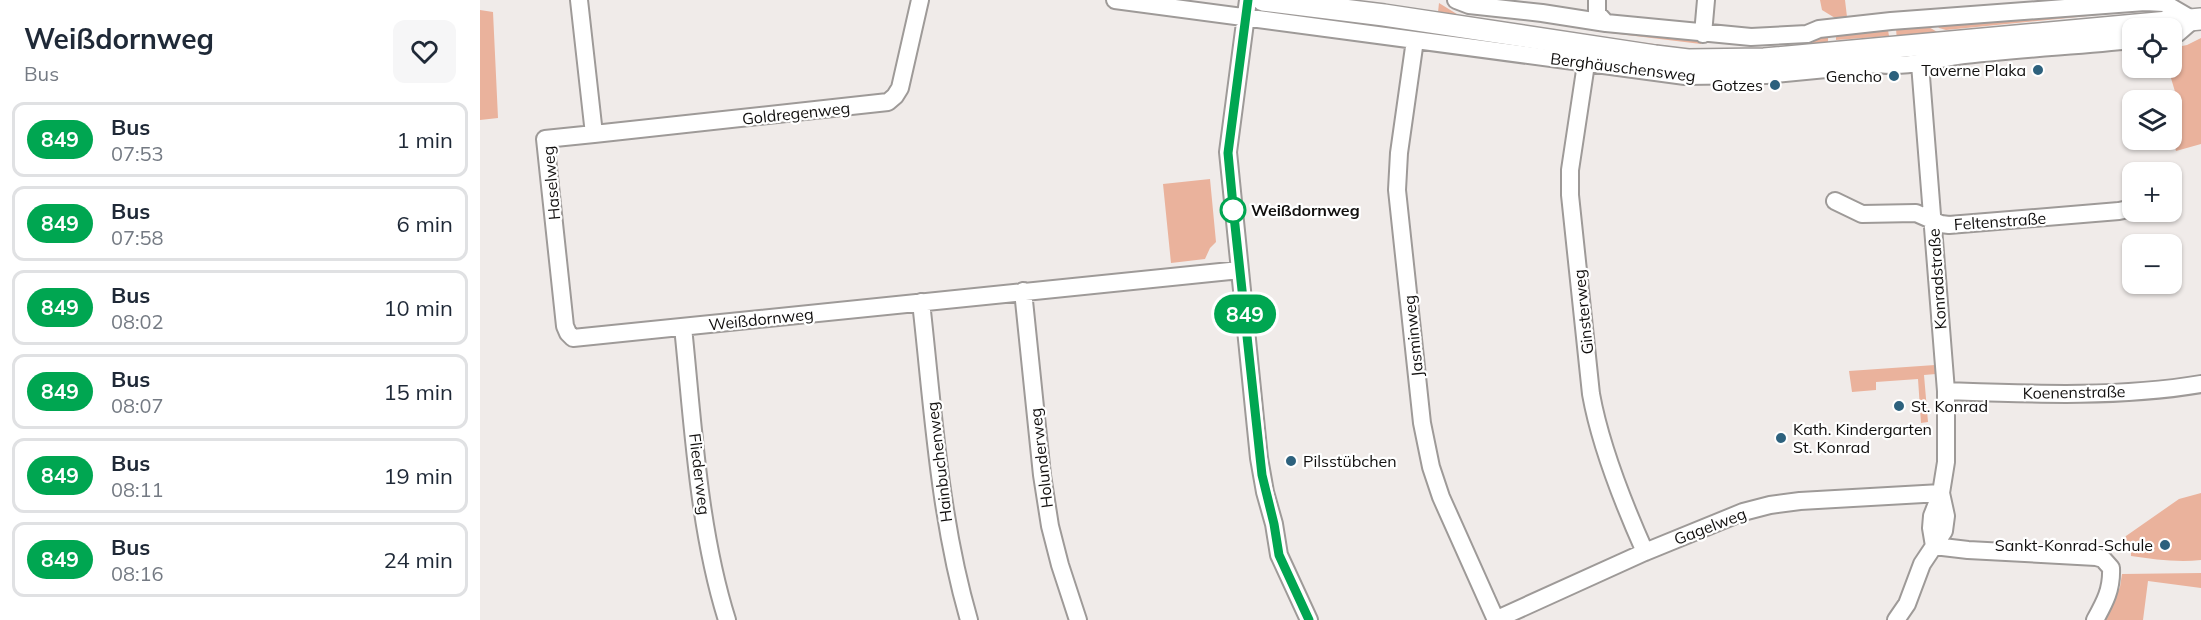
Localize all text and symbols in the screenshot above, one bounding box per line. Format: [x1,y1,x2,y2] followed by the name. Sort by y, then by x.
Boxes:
[2122,18,2182,294] map controls
[2122,18,2182,78] button: locate
[393,20,456,83] button: heart
[24,21,214,56] text: Weißdornweg
[1549,48,1697,86] street label: Berghäuschensweg
[1921,60,2026,80] place label: Taverne Plaka
[24,61,59,86] text: Bus
[2031,63,2045,77] marker: Taverne Plaka
[1826,66,1882,86] place label: Gencho
[1887,69,1901,83] marker: Gencho
[1712,75,1763,95] place label: Gotzes
[1768,78,1782,92] marker: Gotzes
[2122,90,2182,150] button: layers
[741,97,851,129] street label: Goldregenweg
[111,113,150,141] text: Bus
[41,126,79,152] text: 849
[397,126,453,154] text: 1 min
[111,141,164,166] text: 07:53
[538,145,564,221] street label: Haselweg
[2122,162,2182,222] button: +
[111,197,150,225] text: Bus
[1220,197,1246,223] marker: Weißdornweg
[1251,200,1360,220] place label: Weißdornweg
[1953,208,2047,234] street label: Feltenstraße
[41,210,79,236] text: 849
[397,210,453,238] text: 6 min
[111,225,164,250] text: 07:58
[1924,228,1950,330] street label: Konradstraße
[2122,234,2182,294] button: −
[1569,268,1597,356] street label: Ginsterweg
[111,281,150,309] text: Bus
[41,294,79,320] text: 849
[383,294,453,322] text: 10 min
[1210,294,1280,334] line badge: 849
[1399,294,1427,378] street label: Jasminweg
[1226,301,1264,327] text: 849
[707,304,815,334] street label: Weißdornweg
[111,309,164,334] text: 08:02
[111,365,150,393] text: Bus
[41,378,79,404] text: 849
[383,378,453,406] text: 15 min
[2022,381,2126,403] street label: Koenenstraße
[111,393,164,418] text: 08:07
[1911,396,1988,416] place label: St. Konrad
[1892,399,1906,413] marker: St. Konrad
[922,401,956,523] street label: Hainbuchenweg
[1025,407,1057,509] street label: Holunderweg
[1793,419,1932,457] place label: Kath. Kindergarten St. Konrad
[1774,431,1788,445] marker: Kath. Kindergarten St. Konrad
[685,432,715,516] street label: Fliederweg
[111,449,150,477] text: Bus
[1303,451,1397,471] place label: Pilsstübchen
[1284,454,1298,468] marker: Pilsstübchen
[41,462,79,488] text: 849
[383,462,453,490] text: 19 min
[111,477,164,502] text: 08:11
[1671,503,1749,549] street label: Gagelweg
[111,533,150,561] text: Bus
[1995,535,2153,555] place label: Sankt-Konrad-Schule
[2158,538,2172,552] marker: Sankt-Konrad-Schule
[41,546,79,572] text: 849
[383,546,453,574] text: 24 min
[111,561,164,586] text: 08:16

